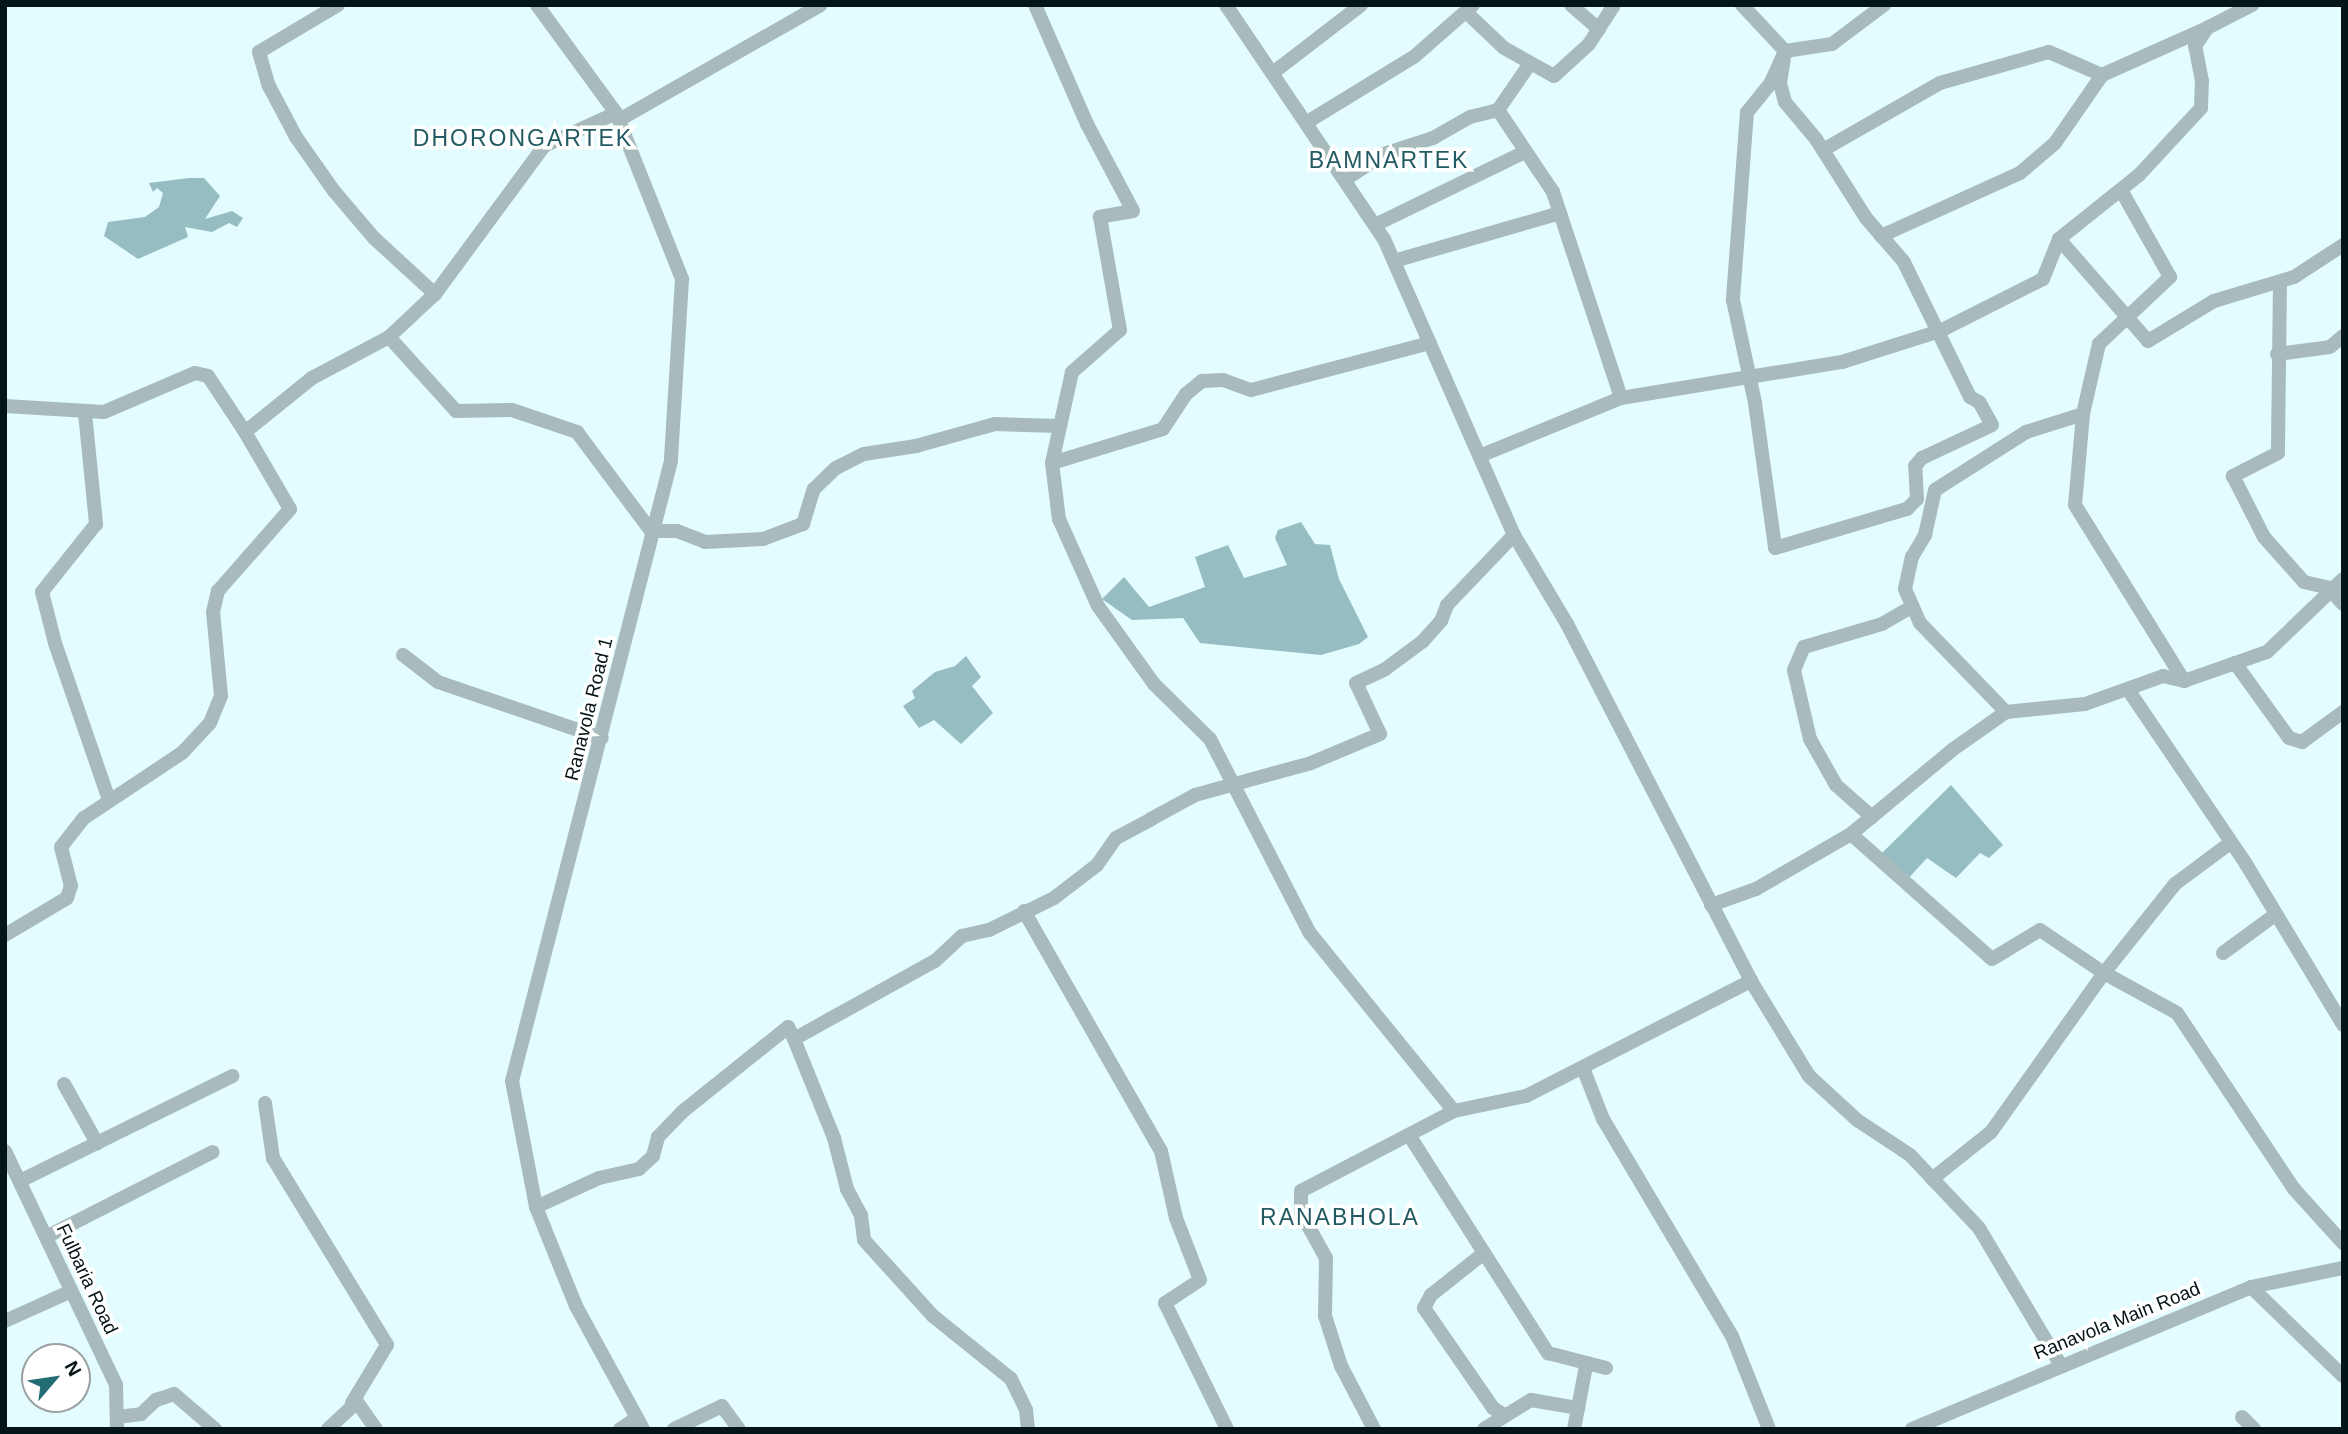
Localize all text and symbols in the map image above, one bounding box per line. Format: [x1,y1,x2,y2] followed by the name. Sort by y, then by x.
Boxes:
[414,124,632,152] district label: DHORONGARTEK
[1310,146,1468,174] district label: BAMNARTEK
[560,635,618,783] street label: Ranavola Road 1
[1261,1203,1419,1231] district label: RANABHOLA
[51,1220,123,1338] street label: Fulbaria Road
[2030,1277,2204,1365] street label: Ranavola Main Road
[21,1343,91,1413] north arrow
[61,1357,86,1380] text: N

